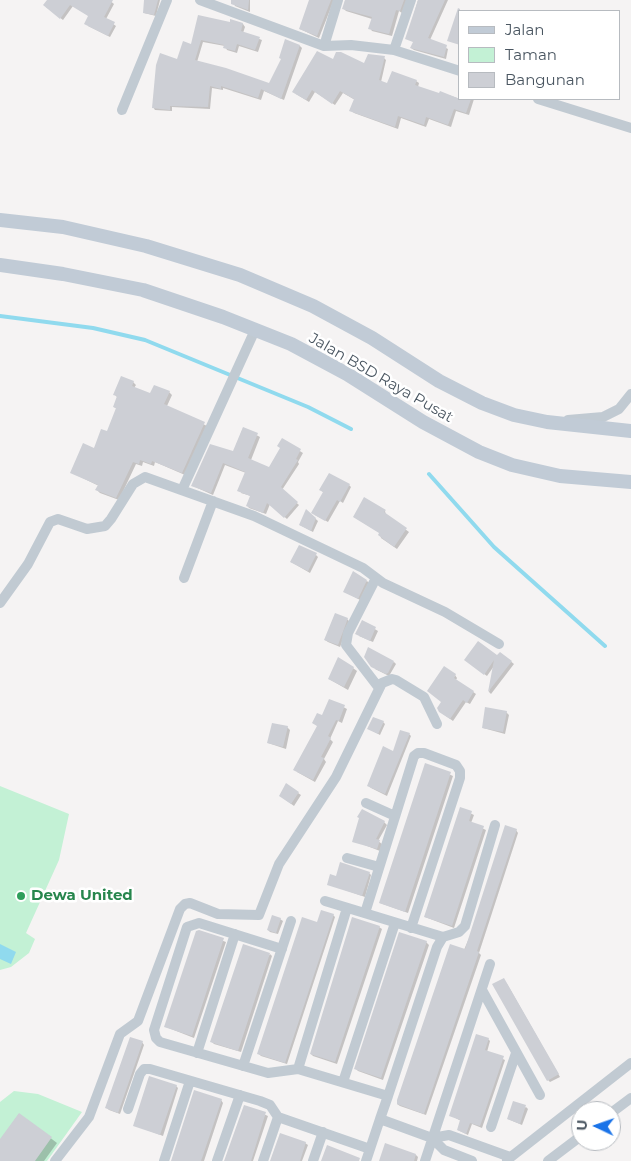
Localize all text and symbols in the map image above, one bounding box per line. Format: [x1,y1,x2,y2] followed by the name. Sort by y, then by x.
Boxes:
[458,10,621,100] legend
[505,20,544,39] text: Jalan
[505,45,557,64] text: Taman
[505,70,585,89] text: Bangunan
[306,329,456,427] street label: Jalan BSD Raya Pusat
[31,887,133,905] place label: Dewa United
[15,890,27,902] marker: Dewa United
[571,1101,621,1151] north arrow
[573,1119,591,1131] text: U

